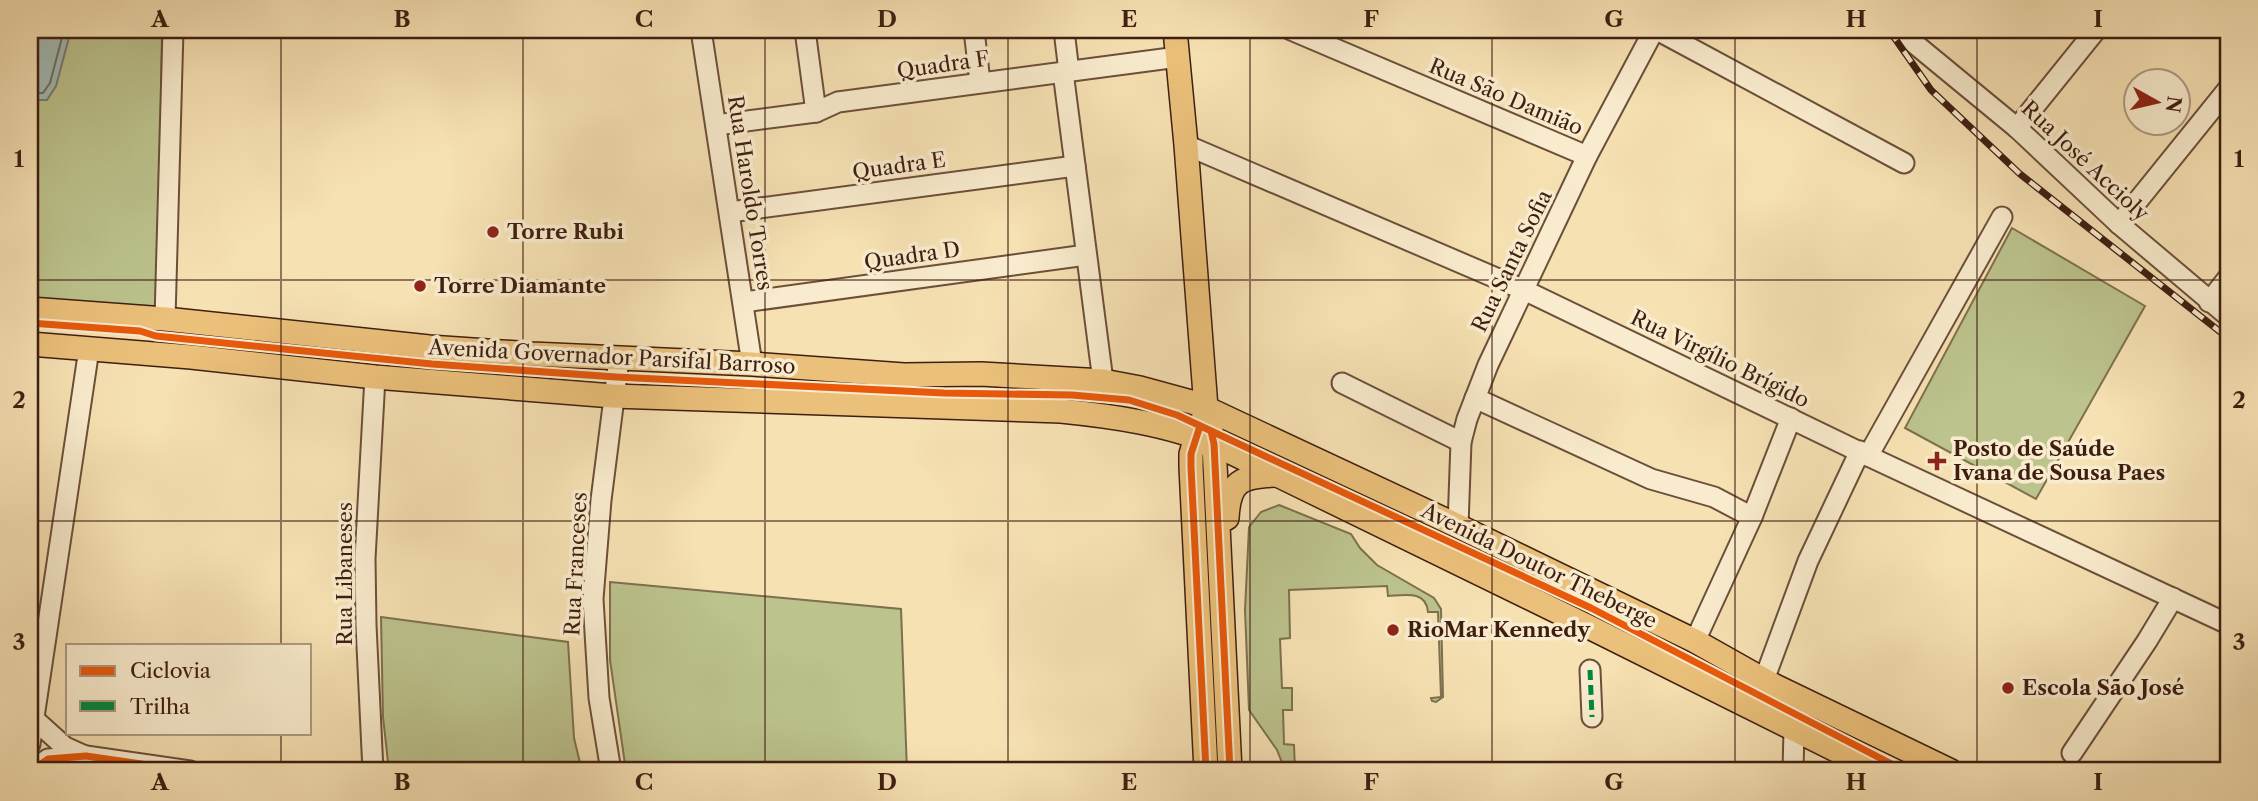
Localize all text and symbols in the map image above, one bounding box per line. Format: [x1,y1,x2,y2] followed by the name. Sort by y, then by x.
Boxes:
[150,5,170,33] text: A
[393,5,411,33] text: B
[635,5,653,33] text: C
[877,5,897,33] text: D
[1121,5,1137,33] text: E
[1363,5,1379,33] text: F
[1604,5,1624,33] text: G
[1846,5,1867,33] text: H
[2093,5,2103,33] text: I
[895,46,991,83] street label: Quadra F
[1425,53,1587,140] street label: Rua São Damião
[2122,66,2192,136] north arrow
[723,94,778,292] street label: Rua Haroldo Torres
[2017,95,2154,226] street label: Rua José Accioly
[2161,95,2186,114] text: N
[14,145,25,173] text: 1
[2234,145,2245,173] text: 1
[851,147,947,184] street label: Quadra E
[1466,185,1557,336] street label: Rua Santa Sofia
[507,219,625,244] place label: Torre Rubi
[485,224,501,240] marker: Torre Rubi
[862,236,961,275] street label: Quadra D
[434,273,606,298] place label: Torre Diamante
[412,278,428,294] marker: Torre Diamante
[1627,304,1814,413] street label: Rua Virgílio Brígido
[427,334,796,379] street label: Avenida Governador Parsifal Barroso
[12,386,26,414] text: 2
[2232,386,2246,414] text: 2
[1953,436,2165,485] place label: Posto de Saúde Ivana de Sousa Paes
[1927,451,1947,471] marker: Posto de Saúde Ivana de Sousa Paes
[559,491,592,637] street label: Rua Franceses
[1417,497,1661,633] street label: Avenida Doutor Theberge
[332,502,357,646] street label: Rua Libaneses
[1407,617,1591,642] place label: RioMar Kennedy
[1385,622,1401,638] marker: RioMar Kennedy
[13,628,26,656] text: 3
[2233,628,2246,656] text: 3
[66,644,312,734] legend
[130,658,212,683] text: Ciclovia
[2022,675,2184,700] place label: Escola São José
[2000,680,2016,696] marker: Escola São José
[130,694,191,719] text: Trilha
[150,768,170,796] text: A
[393,768,411,796] text: B
[635,768,653,796] text: C
[877,768,897,796] text: D
[1121,768,1137,796] text: E
[1363,768,1379,796] text: F
[1604,768,1624,796] text: G
[1846,768,1867,796] text: H
[2093,768,2103,796] text: I

